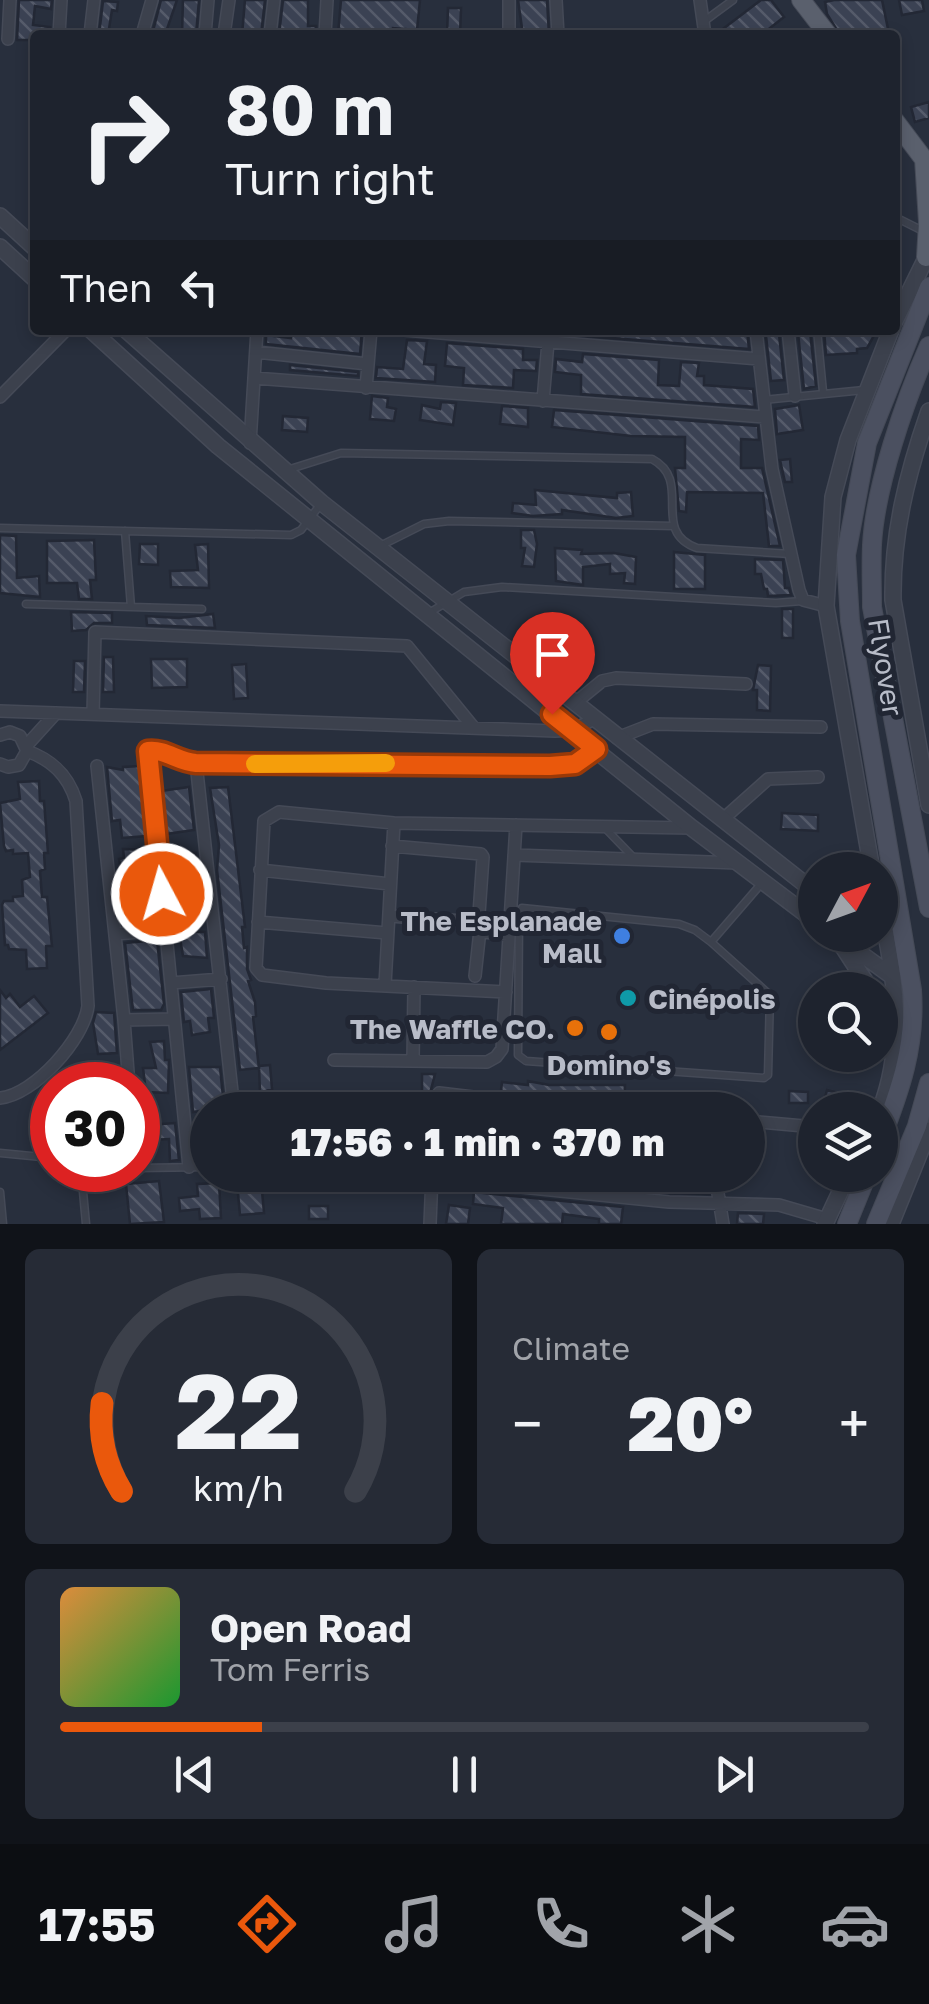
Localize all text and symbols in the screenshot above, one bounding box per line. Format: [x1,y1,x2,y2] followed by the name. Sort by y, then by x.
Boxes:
[225,66,394,150] text: 80 m
[60,70,190,200] icon: right
[225,151,435,205] text: Turn right
[172,260,227,315] icon: left
[60,265,152,310] text: Then
[510,612,595,715] pin
[862,616,910,718] street label: Flyover
[525,627,580,682] icon: arrive
[110,842,214,946] position arrow
[798,852,898,952] north arrow
[798,852,898,1192] map controls
[400,904,602,969] place label: The Esplanade Mall
[611,925,633,947] marker: The Esplanade Mall
[798,972,898,1072] button: search
[648,982,776,1015] place label: Cinépolis
[617,987,639,1009] marker: Cinépolis
[350,1012,555,1045] place label: The Waffle CO.
[564,1017,586,1039] marker: The Waffle CO.
[598,1021,620,1043] marker: Domino's
[547,1048,671,1081] place label: Domino's
[30,1062,160,1192] speed limit sign: 30
[798,1092,898,1192] button: layers
[291,1119,665,1164] text: 17:56 · 1 min · 370 m
[512,1329,630,1367] text: Climate
[175,1347,302,1472] text: 22
[628,1377,753,1468] text: 20°
[512,1390,542,1456] text: −
[839,1390,869,1456] text: +
[193,1466,284,1509] text: km/h
[210,1605,412,1650] text: Open Road
[210,1650,370,1688] text: Tom Ferris
[167,1747,222,1802] icon: previous
[437,1747,492,1802] icon: pause
[707,1747,762,1802] icon: next
[232,1889,302,1959] icon: directions
[379,1889,449,1959] icon: music
[526,1889,596,1959] icon: phone
[673,1889,743,1959] icon: climate
[820,1889,890,1959] icon: car
[38,1897,156,1951] text: 17:55

